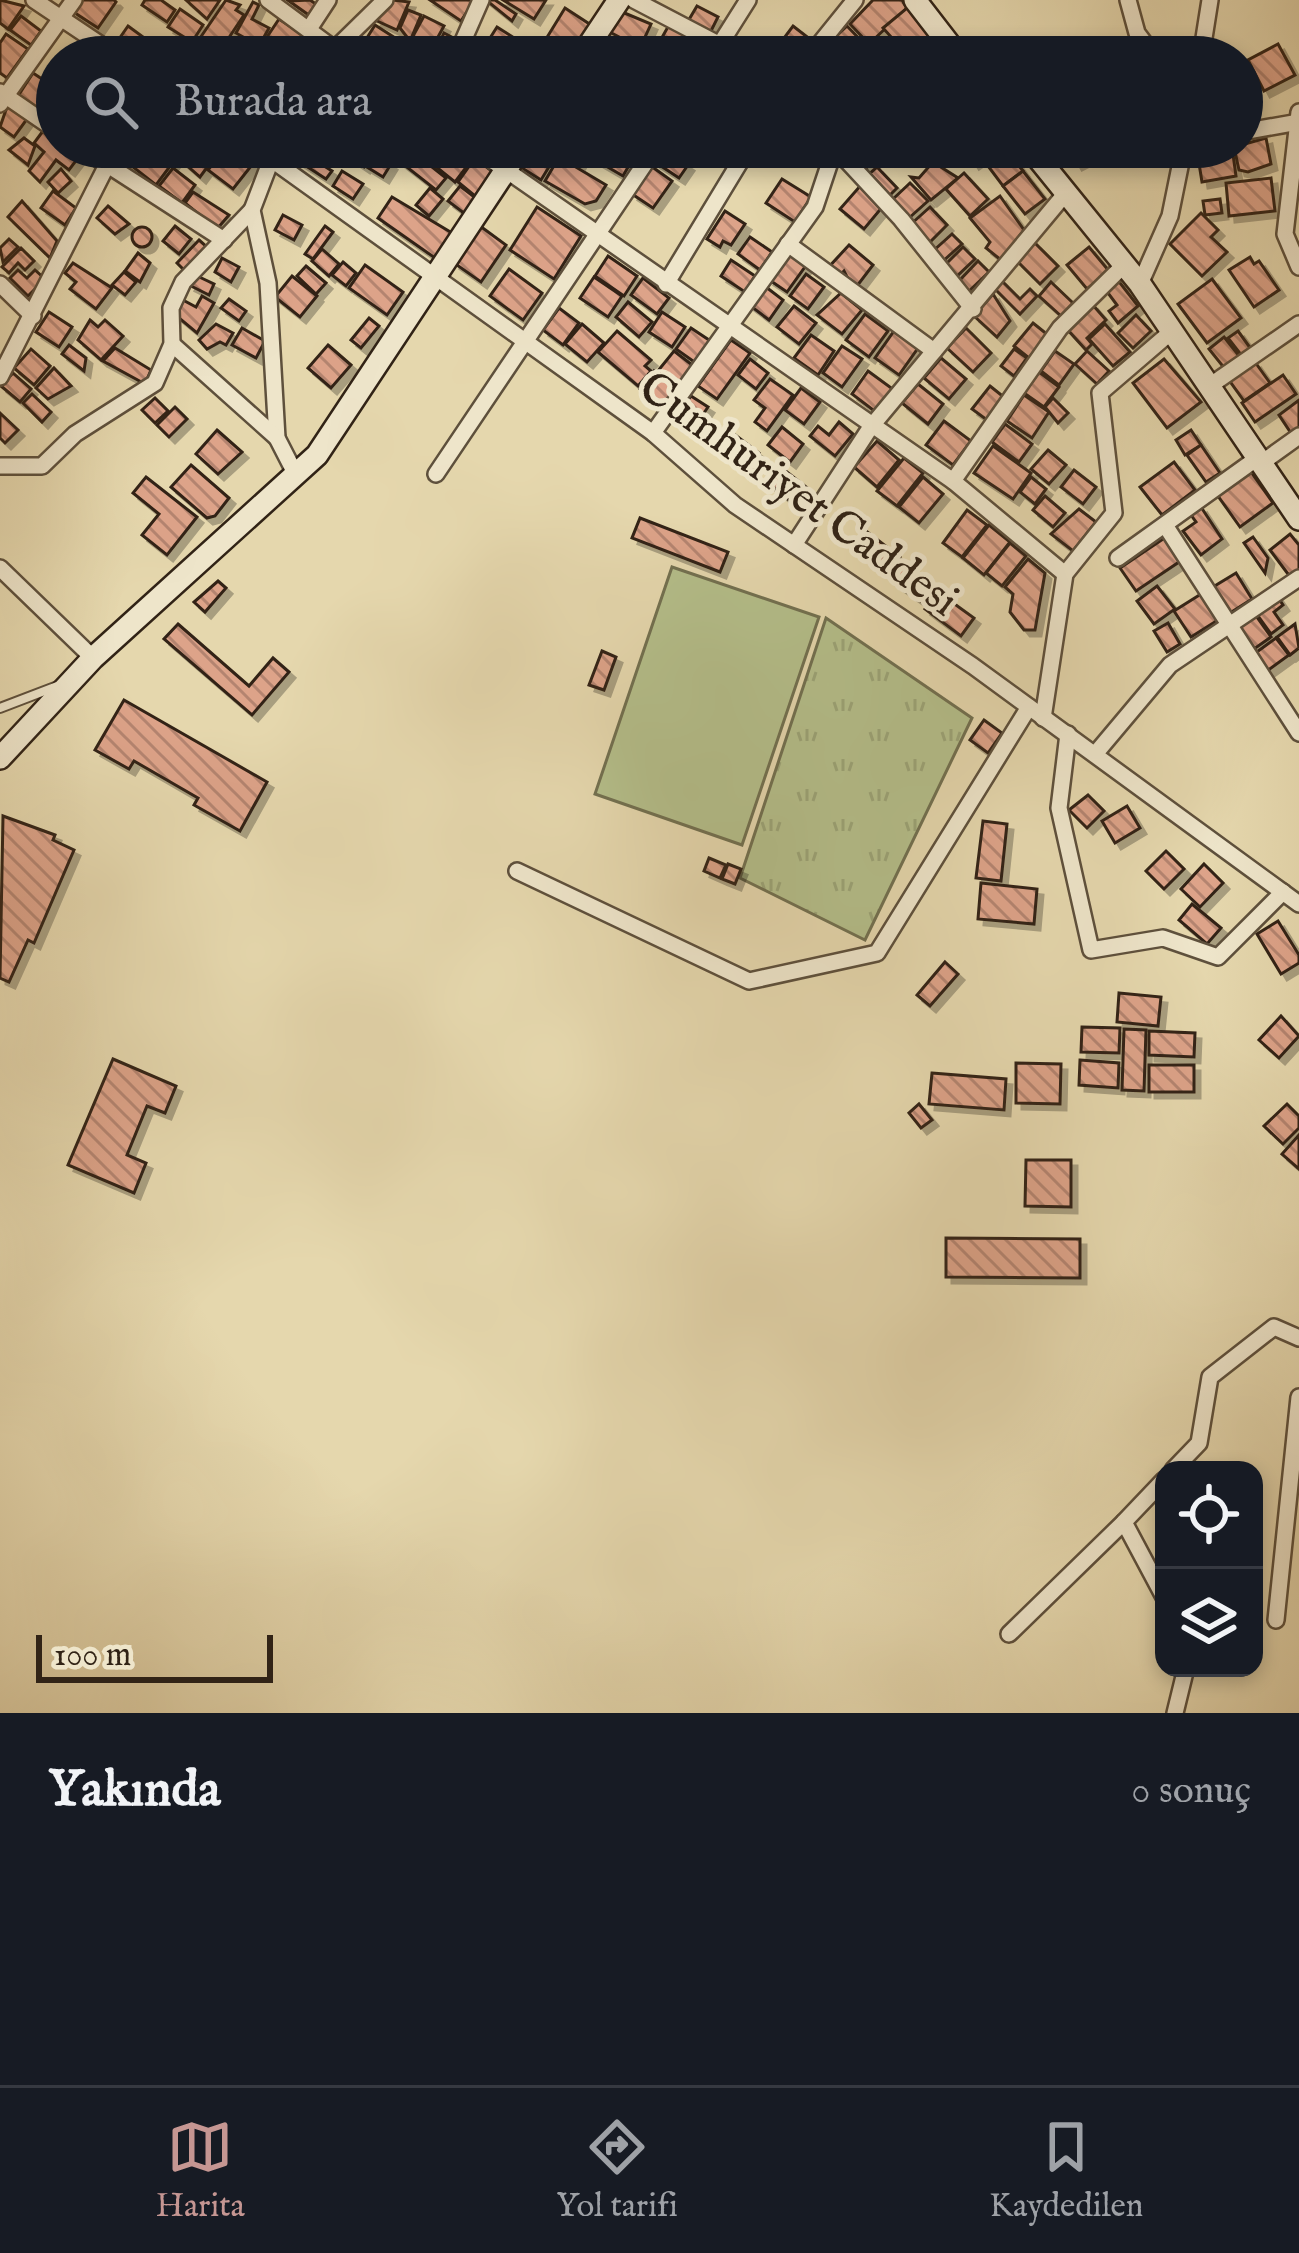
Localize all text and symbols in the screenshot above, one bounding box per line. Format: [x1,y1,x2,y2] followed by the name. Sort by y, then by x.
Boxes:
[36,36,1263,168] search box
[78,69,144,135] icon: search
[174,74,372,131] text: Burada ara
[627,360,969,630] street label: Cumhuriyet Caddesi
[1155,1461,1263,1677] map controls
[1155,1461,1263,1569] button: locate
[1155,1569,1263,1677] button: layers
[36,1629,273,1682] scale bar
[54,1635,131,1677] text: 100 m
[48,1759,221,1824] text: Yakında
[1131,1767,1251,1816] text: 0 sonuç
[156,2114,245,2228] tab: Harita
[556,2114,678,2228] tab: Yol tarifi
[989,2114,1143,2228] tab: Kaydedilen

